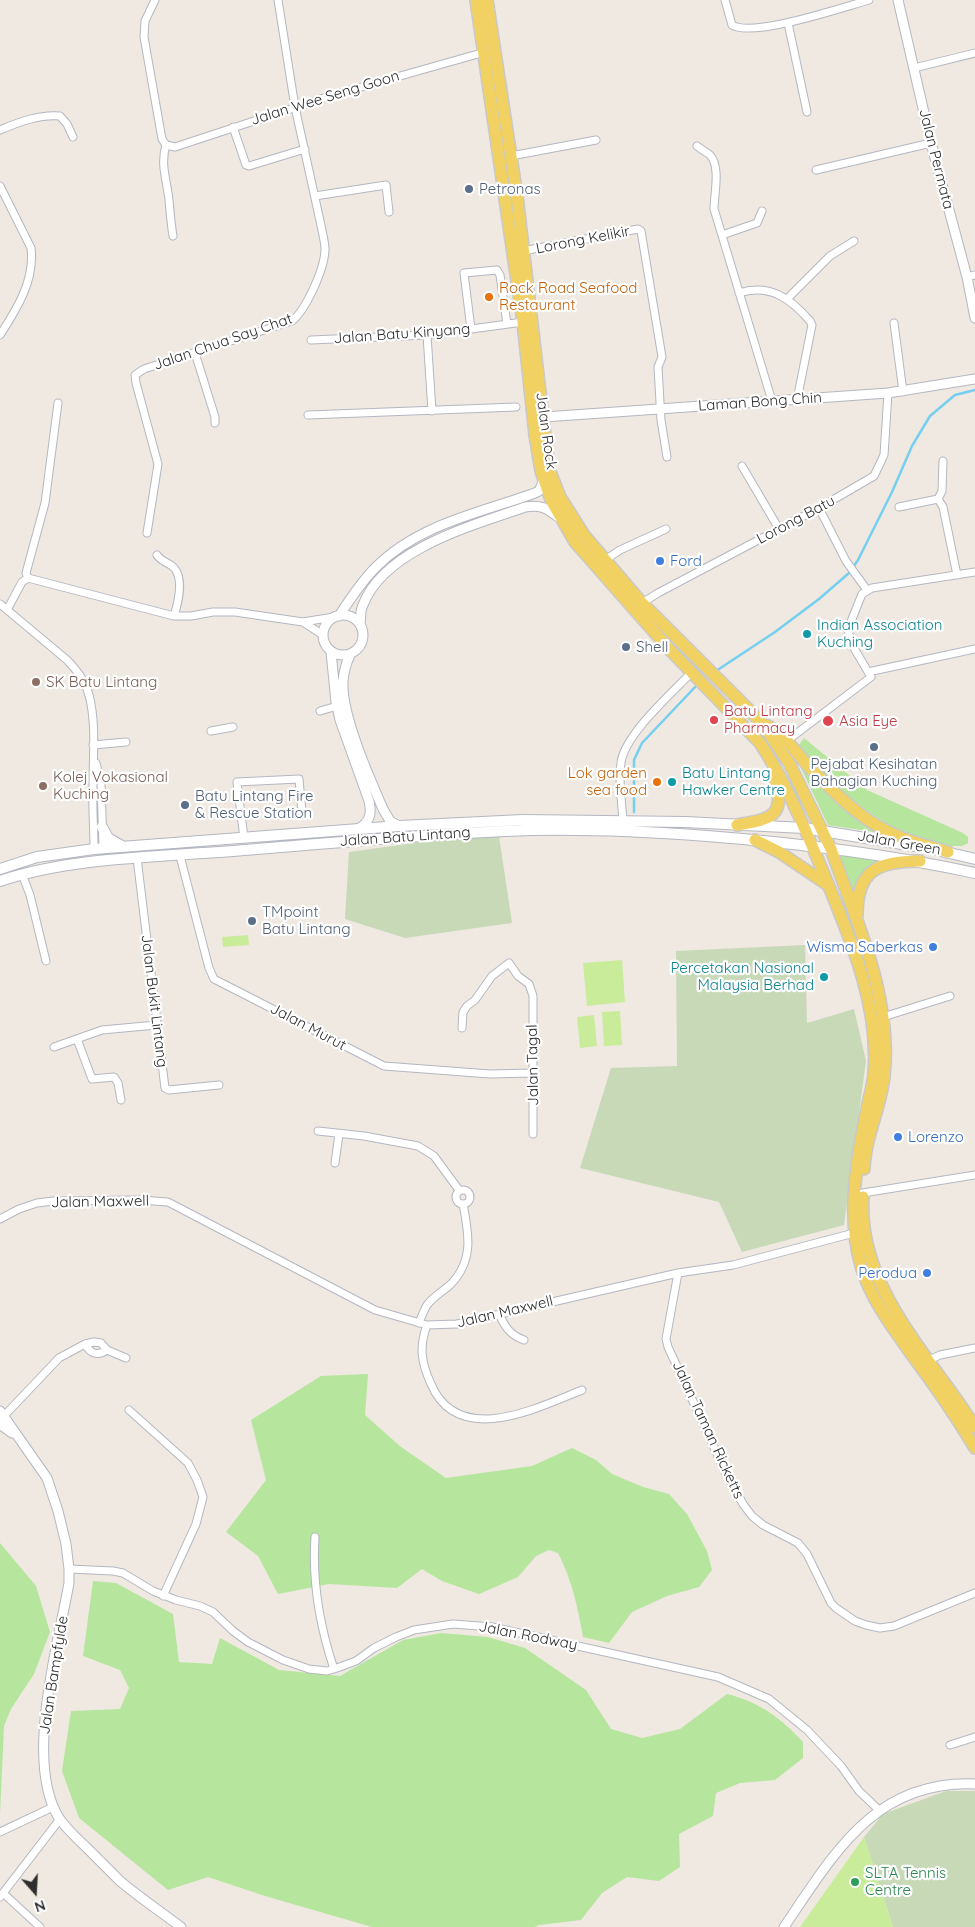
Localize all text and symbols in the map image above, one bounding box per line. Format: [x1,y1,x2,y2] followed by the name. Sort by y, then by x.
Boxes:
[248,67,402,129] street label: Jalan Wee Seng Goon
[915,107,957,211] street label: Jalan Permata
[479,180,541,198] place label: Petronas
[463,183,475,195] marker: Petronas
[534,222,632,258] street label: Lorong Kelikir
[499,279,637,314] place label: Rock Road Seafood Restaurant
[483,291,495,303] marker: Rock Road Seafood Restaurant
[151,310,295,374] street label: Jalan Chua Say Chat
[333,320,471,348] street label: Jalan Batu Kinyang
[698,389,822,415] street label: Laman Bong Chin
[532,391,560,471] street label: Jalan Rock
[754,492,838,548] street label: Lorong Batu
[670,552,702,570] place label: Ford
[654,555,666,567] marker: Ford
[817,616,943,651] place label: Indian Association Kuching
[801,628,813,640] marker: Indian Association Kuching
[636,638,668,656] place label: Shell
[620,641,632,653] marker: Shell
[46,673,157,691] place label: SK Batu Lintang
[30,676,42,688] marker: SK Batu Lintang
[724,702,813,737] place label: Batu Lintang Pharmacy
[839,712,897,730] place label: Asia Eye
[708,714,720,726] marker: Batu Lintang Pharmacy
[821,714,835,728] marker: Asia Eye
[868,741,880,753] marker: Pejabat Kesihatan Bahagian Kuching
[811,755,937,790] place label: Pejabat Kesihatan Bahagian Kuching
[568,764,647,799] place label: Lok garden sea food
[682,764,785,799] place label: Batu Lintang Hawker Centre
[53,768,168,803] place label: Kolej Vokasional Kuching
[651,776,663,788] marker: Lok garden sea food
[666,776,678,788] marker: Batu Lintang Hawker Centre
[37,780,49,792] marker: Kolej Vokasional Kuching
[195,787,313,822] place label: Batu Lintang Fire & Rescue Station
[179,799,191,811] marker: Batu Lintang Fire & Rescue Station
[339,823,471,851] street label: Jalan Batu Lintang
[856,827,942,859] street label: Jalan Green
[262,903,351,938] place label: TMpoint Batu Lintang
[246,915,258,927] marker: TMpoint Batu Lintang
[137,934,171,1068] street label: Jalan Bukit Lintang
[806,938,923,956] place label: Wisma Saberkas
[927,941,939,953] marker: Wisma Saberkas
[671,959,814,994] place label: Percetakan Nasional Malaysia Berhad
[818,971,830,983] marker: Percetakan Nasional Malaysia Berhad
[267,999,349,1055] street label: Jalan Murut
[523,1024,543,1106] street label: Jalan Tagal
[908,1128,964,1146] place label: Lorenzo
[892,1131,904,1143] marker: Lorenzo
[51,1192,149,1212] street label: Jalan Maxwell
[858,1264,917,1282] place label: Perodua
[921,1267,933,1279] marker: Perodua
[455,1292,555,1332] street label: Jalan Maxwell
[668,1358,748,1502] street label: Jalan Taman Ricketts
[36,1615,72,1735] street label: Jalan Bampfylde
[477,1618,579,1654] street label: Jalan Rodway
[865,1864,946,1899] place label: SLTA Tennis Centre
[10,1867,60,1917] north arrow
[849,1876,861,1888] marker: SLTA Tennis Centre
[32,1896,48,1916] text: N

